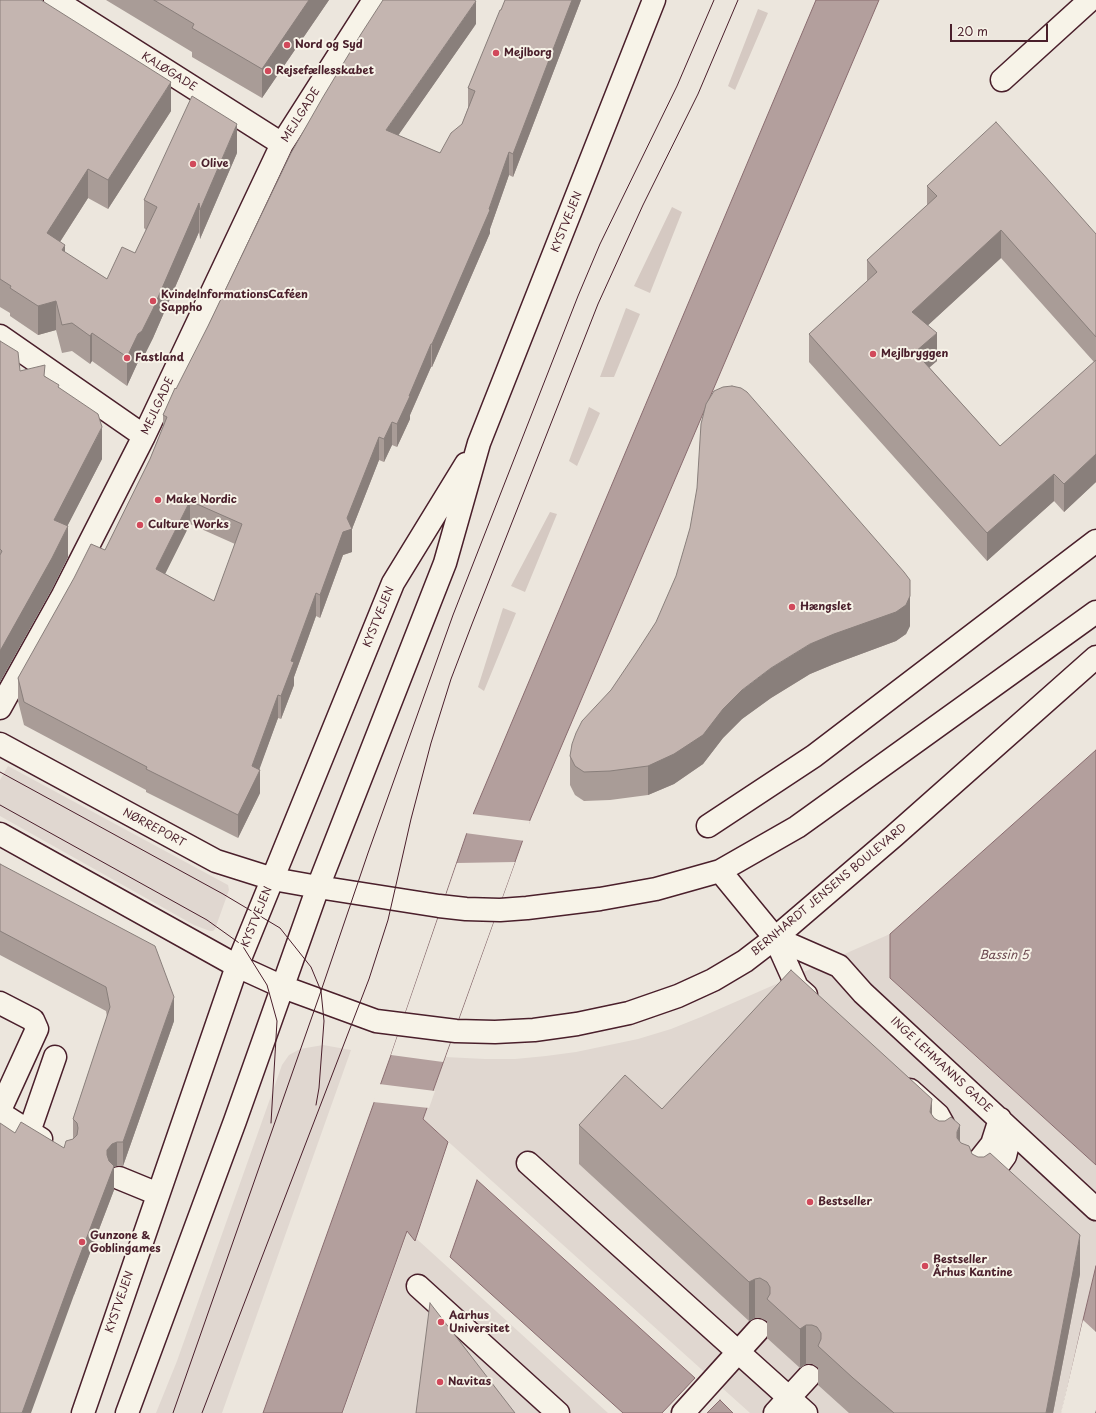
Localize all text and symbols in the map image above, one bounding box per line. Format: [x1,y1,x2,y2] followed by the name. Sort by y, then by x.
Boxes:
[952,16,1050,42] scale bar
[957,22,988,40] text: 20 m
[295,38,363,52] place label: Nord og Syd
[282,40,292,50] marker: Nord og Syd
[504,46,552,60] place label: Mejlborg
[491,48,501,58] marker: Mejlborg
[139,50,199,94] street label: KALØGADE
[276,64,374,78] place label: Rejsefællesskabet
[263,66,273,76] marker: Rejsefællesskabet
[279,85,323,145] street label: MEJLGADE
[201,157,228,171] place label: Olive
[188,159,198,169] marker: Olive
[549,190,585,254] street label: KYSTVEJEN
[161,288,308,314] place label: KvindeInformationsCaféen Sappho
[148,296,158,306] marker: KvindeInformationsCaféen Sappho
[881,347,948,361] place label: Mejlbryggen
[868,349,878,359] marker: Mejlbryggen
[135,351,184,365] place label: Fastland
[122,353,132,363] marker: Fastland
[139,375,177,437] street label: MEJLGADE
[166,493,237,507] place label: Make Nordic
[153,495,163,505] marker: Make Nordic
[148,518,229,532] place label: Culture Works
[135,520,145,530] marker: Culture Works
[361,585,397,649] street label: KYSTVEJEN
[800,600,852,614] place label: Hængslet
[787,602,797,612] marker: Hængslet
[120,806,188,850] street label: NØRREPORT
[749,821,909,959] street label: BERNHARDT JENSENS BOULEVARD
[239,885,275,949] street label: KYSTVEJEN
[979,949,1029,963] water label: Bassin 5
[888,1015,994,1115] street label: INGE LEHMANNS GADE
[818,1195,872,1209] place label: Bestseller
[805,1197,815,1207] marker: Bestseller
[90,1229,161,1255] place label: Gunzone & Goblingames
[77,1237,87,1247] marker: Gunzone & Goblingames
[933,1253,1013,1279] place label: Bestseller Århus Kantine
[920,1261,930,1271] marker: Bestseller Århus Kantine
[103,1269,137,1335] street label: KYSTVEJEN
[449,1309,510,1335] place label: Aarhus Universitet
[436,1317,446,1327] marker: Aarhus Universitet
[448,1375,491,1389] place label: Navitas
[435,1377,445,1387] marker: Navitas

